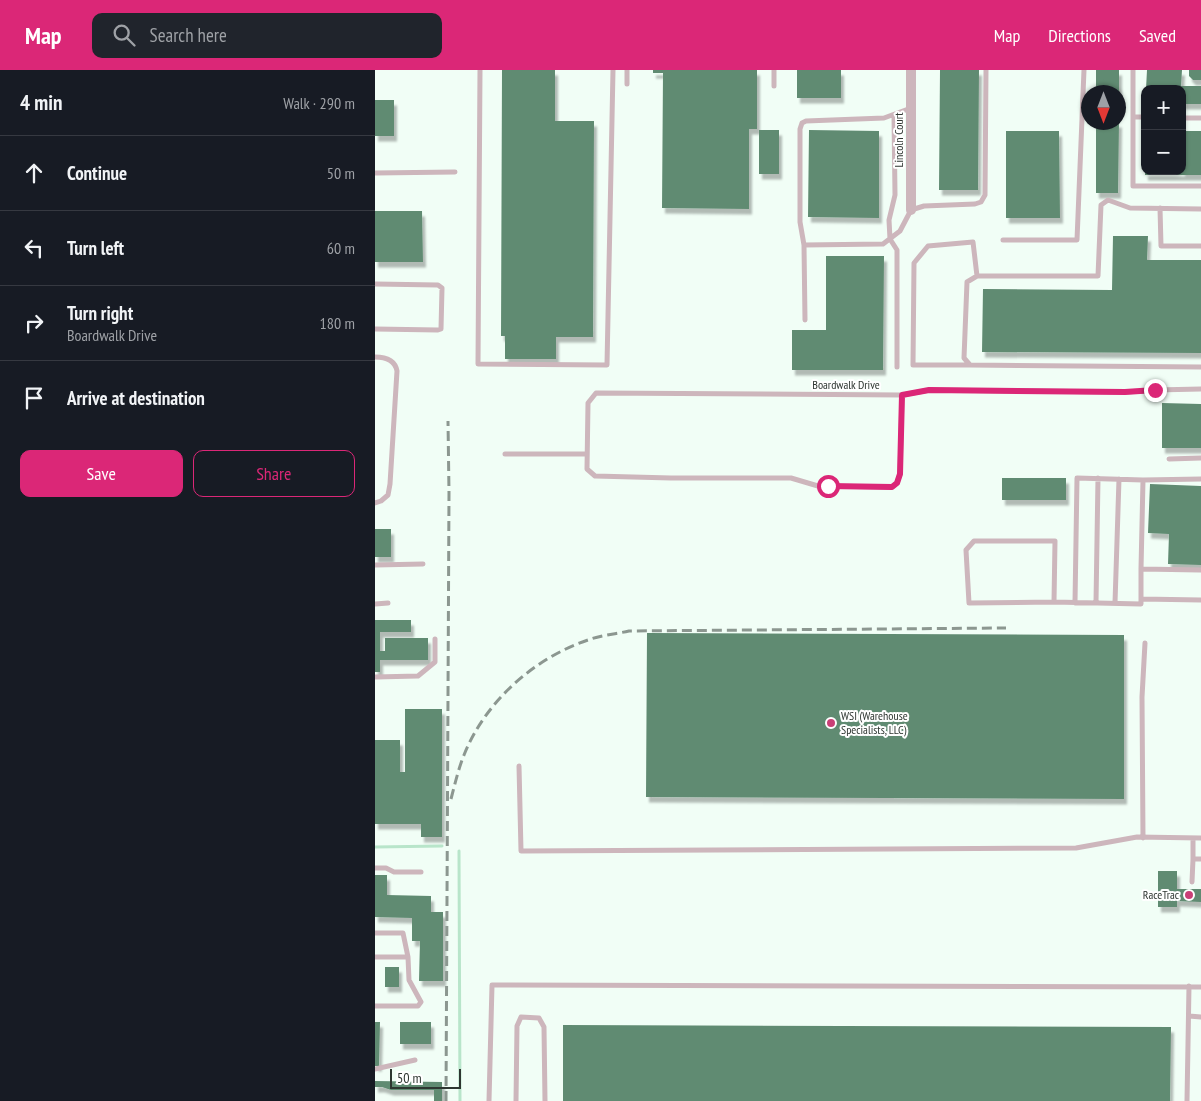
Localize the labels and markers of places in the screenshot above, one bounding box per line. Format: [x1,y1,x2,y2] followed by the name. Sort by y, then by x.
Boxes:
[841,708,908,737] place label: WSI (Warehouse Specialists, LLC)
[825,717,837,729] marker: WSI (Warehouse Specialists, LLC)
[1143,887,1180,902] place label: RaceTrac
[1183,889,1195,901] marker: RaceTrac

